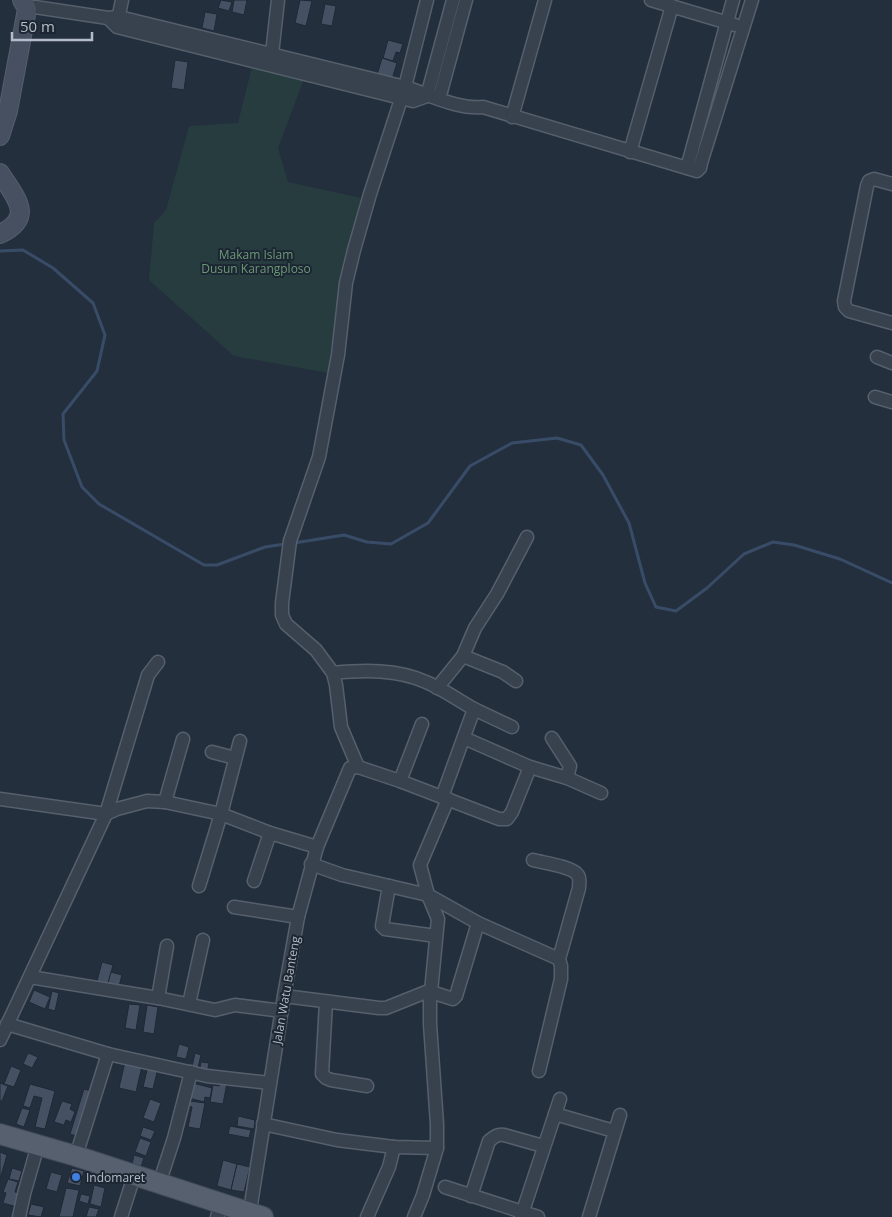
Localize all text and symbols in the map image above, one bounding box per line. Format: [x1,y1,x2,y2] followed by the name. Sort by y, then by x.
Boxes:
[12,10,92,42] scale bar
[20,16,55,36] text: 50 m
[201,246,311,277] park label: Makam Islam Dusun Karangploso
[268,934,304,1046] street label: Jalan Watu Banteng
[86,1169,145,1186] place label: Indomaret
[70,1171,82,1183] marker: Indomaret

